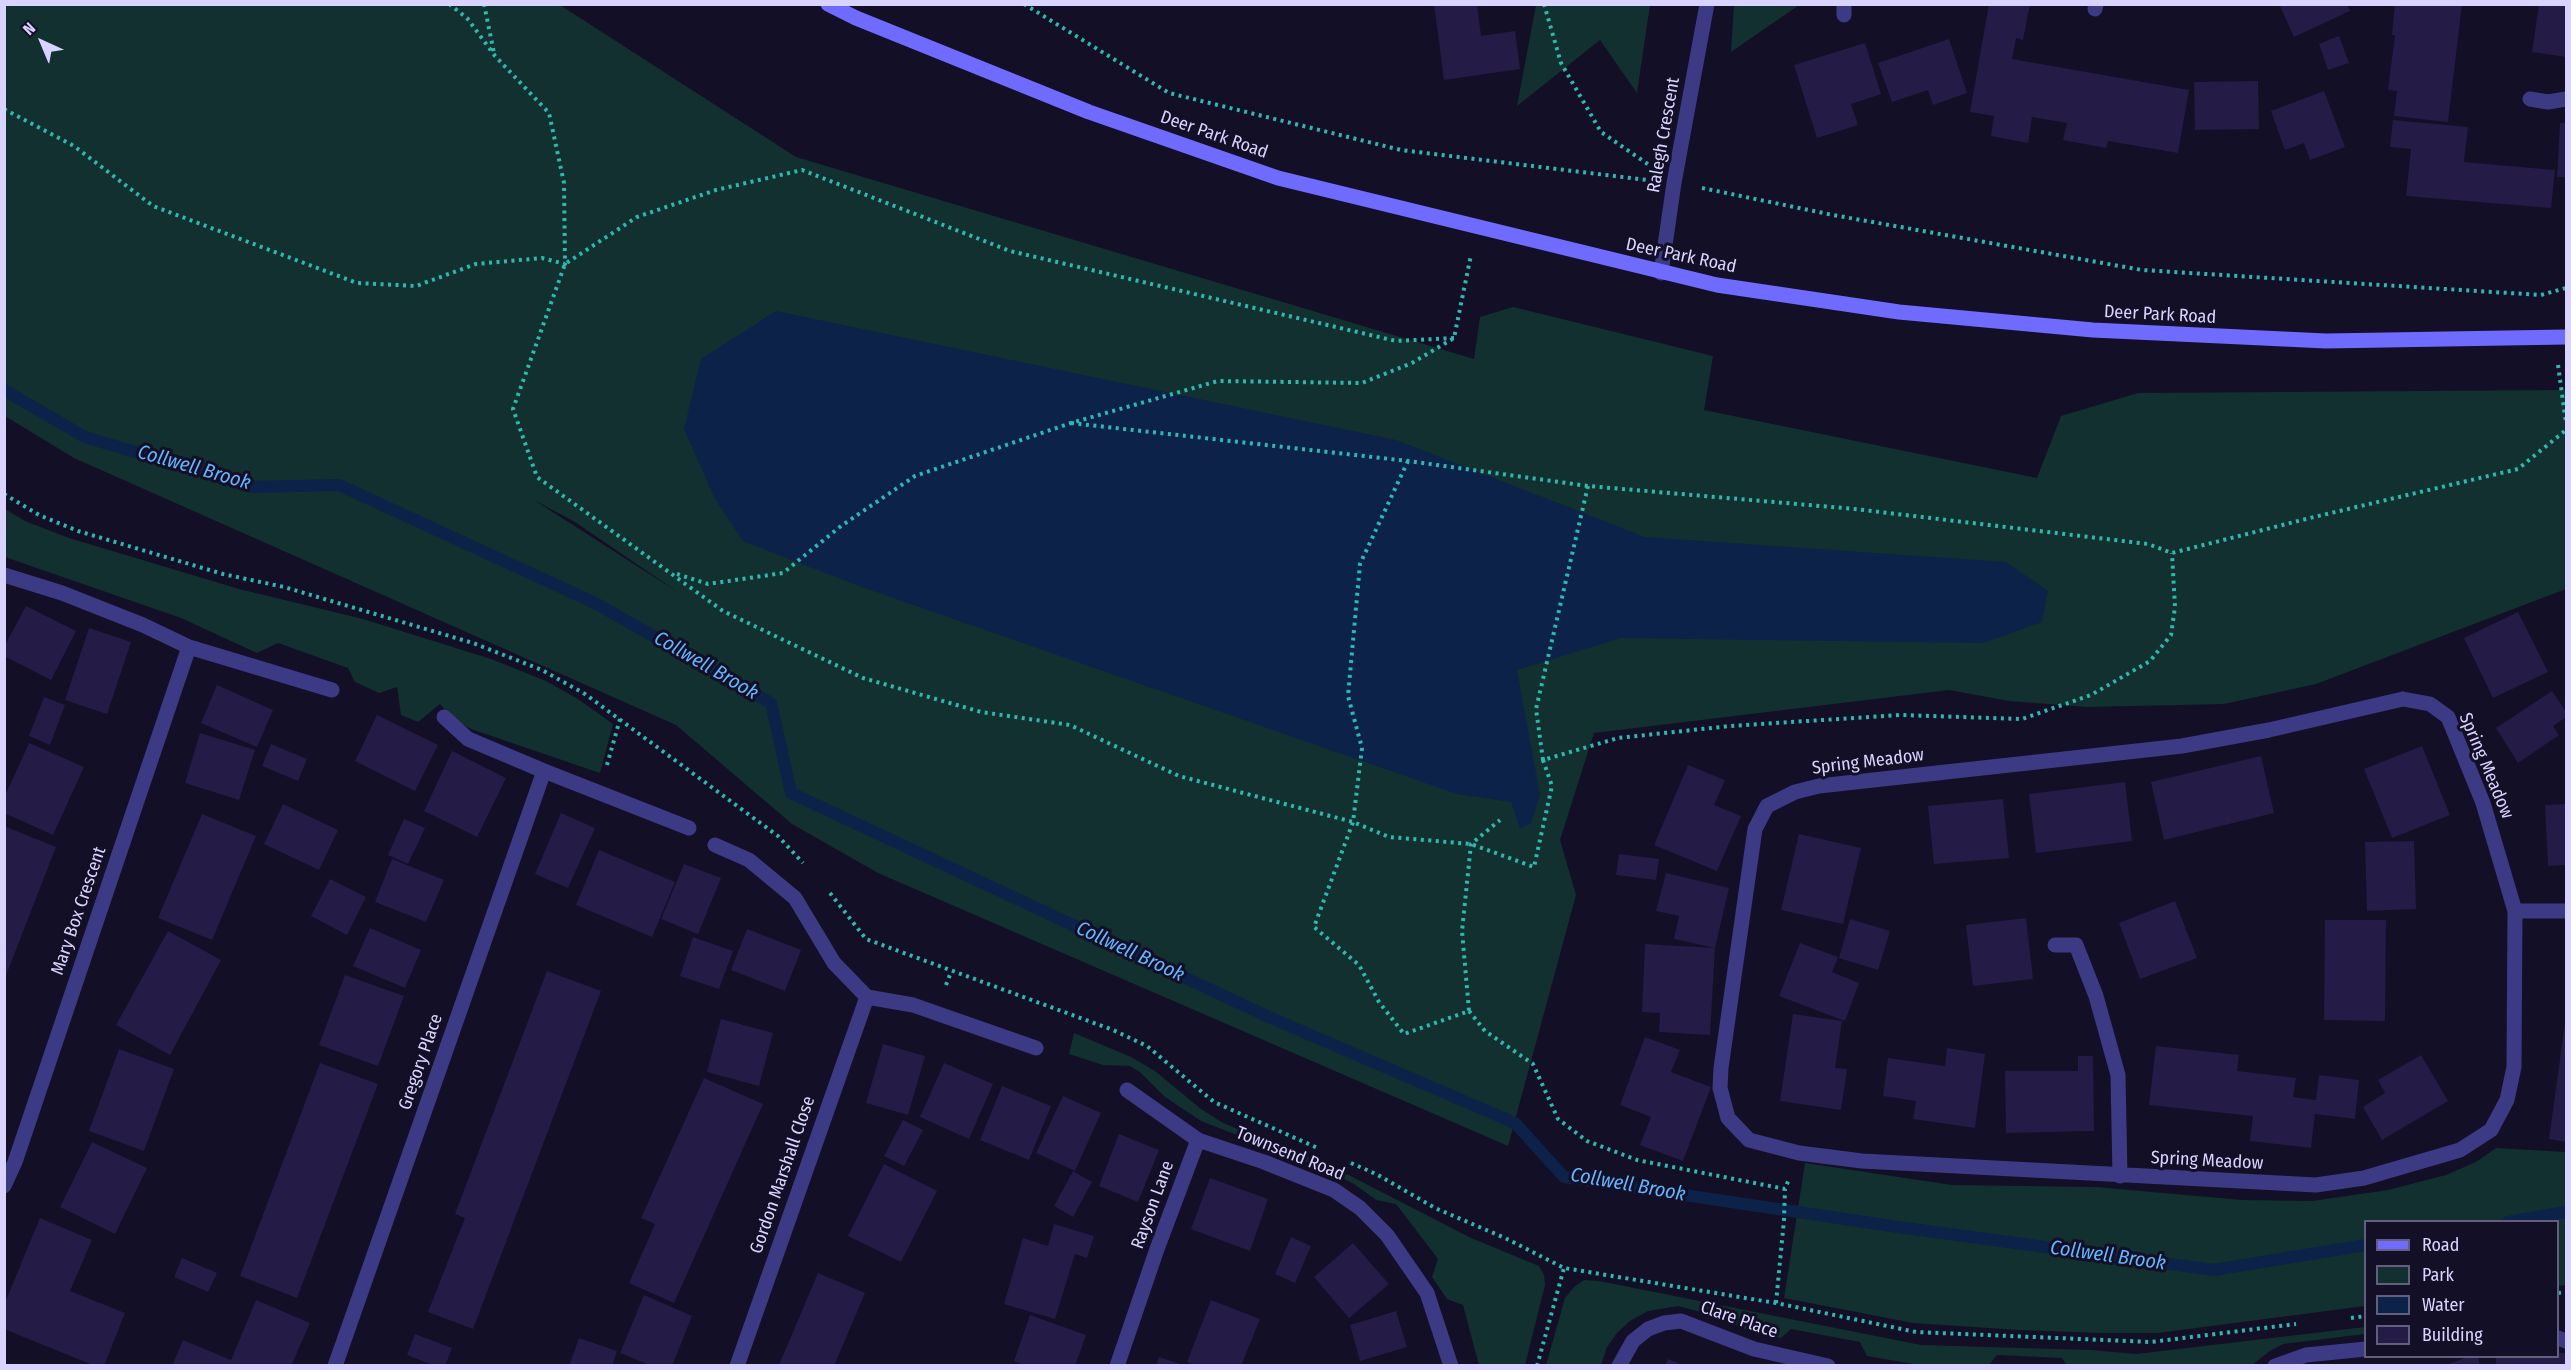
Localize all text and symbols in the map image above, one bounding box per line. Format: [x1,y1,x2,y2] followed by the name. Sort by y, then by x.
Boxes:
[12,12,72,72] north arrow
[19,19,39,39] text: N
[1643,76,1685,194] street label: Ralegh Crescent
[1157,107,1271,163] street label: Deer Park Road
[1624,234,1738,278] street label: Deer Park Road
[2103,301,2217,329] street label: Deer Park Road
[135,440,253,496] water label: Collwell Brook
[650,627,762,705] water label: Collwell Brook
[2454,710,2518,822] street label: Spring Meadow
[1811,744,1925,780] street label: Spring Meadow
[47,844,111,978] street label: Mary Box Crescent
[1072,917,1188,987] water label: Collwell Brook
[394,1011,448,1113] street label: Gregory Place
[746,1093,820,1257] street label: Gordon Marshall Close
[1232,1122,1348,1186] street label: Townsend Road
[2150,1147,2264,1175] street label: Spring Meadow
[1127,1158,1179,1252] street label: Rayson Lane
[1569,1163,1687,1207] water label: Collwell Brook
[2364,1220,2559,1358] legend
[2422,1234,2459,1256] text: Road
[2049,1236,2167,1276] water label: Collwell Brook
[2422,1264,2454,1286] text: Park
[2422,1294,2465,1316] text: Water
[1698,1297,1780,1343] street label: Clare Place
[2422,1324,2483,1346] text: Building

